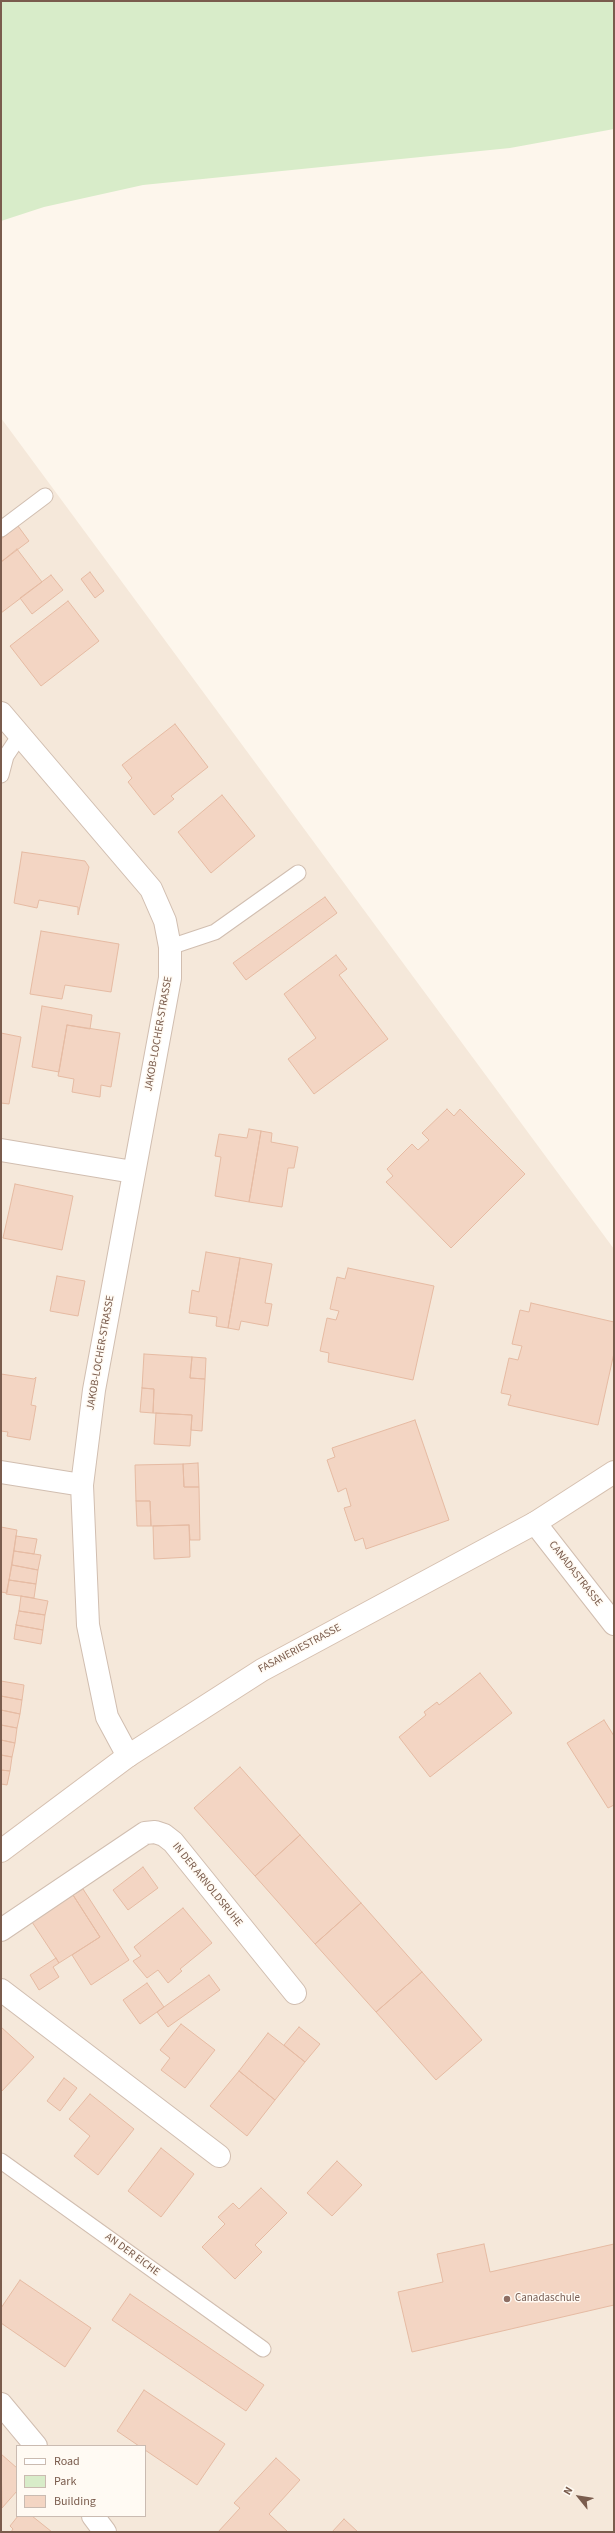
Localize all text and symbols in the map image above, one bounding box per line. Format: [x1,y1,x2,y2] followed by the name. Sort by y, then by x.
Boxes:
[142,975,176,1093] street label: JAKOB-LOCHER-STRASSE
[84,1294,118,1412] street label: JAKOB-LOCHER-STRASSE
[545,1539,605,1609] street label: CANADASTRASSE
[256,1622,344,1676] street label: FASANERIESTRASSE
[169,1840,245,1930] street label: IN DER ARNOLDSRUHE
[102,2231,162,2279] street label: AN DER EICHE
[515,2292,580,2306] place label: Canadaschule
[502,2294,512,2304] marker: Canadaschule
[16,2445,146,2517] legend
[54,2453,80,2470] text: Road
[54,2473,76,2490] text: Park
[559,2477,599,2517] north arrow
[560,2484,576,2498] text: N
[54,2493,96,2510] text: Building

